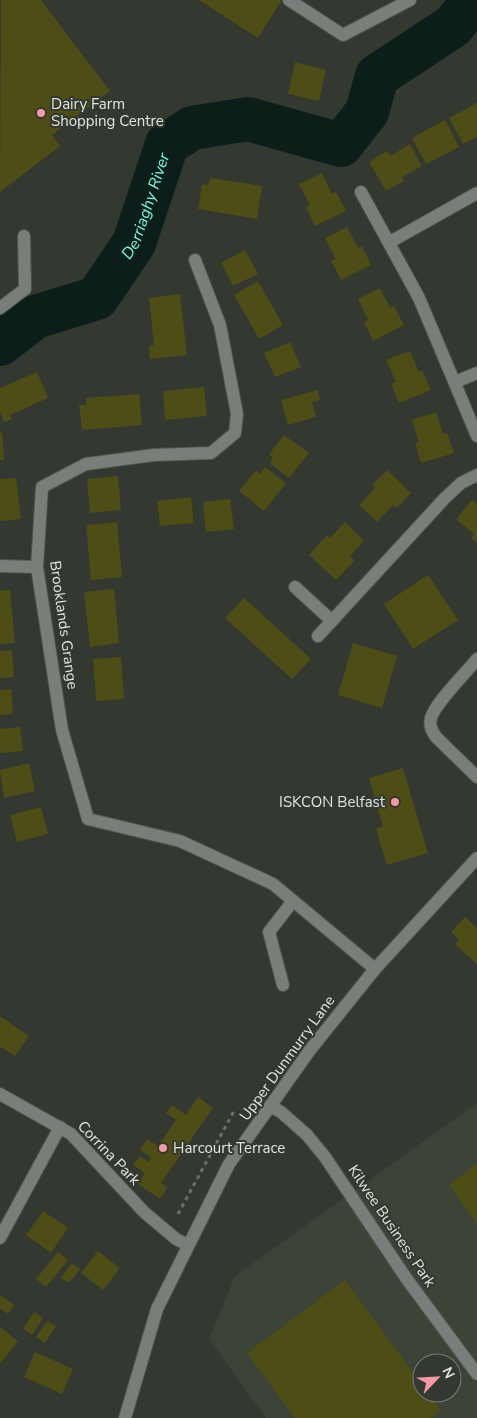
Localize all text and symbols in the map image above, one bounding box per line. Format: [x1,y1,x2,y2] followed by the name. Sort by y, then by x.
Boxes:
[51,94,164,131] place label: Dairy Farm Shopping Centre
[35,107,47,119] marker: Dairy Farm Shopping Centre
[116,149,176,264] water label: Derriaghy River
[45,559,83,691] street label: Brooklands Grange
[279,792,386,812] place label: ISKCON Belfast
[389,796,401,808] marker: ISKCON Belfast
[235,991,339,1125] street label: Upper Dunmurry Lane
[73,1116,145,1190] street label: Corrina Park
[173,1138,285,1158] place label: Harcourt Terrace
[157,1142,169,1154] marker: Harcourt Terrace
[344,1161,441,1291] street label: Kilwee Business Park
[412,1353,462,1403] north arrow
[438,1364,459,1381] text: N

